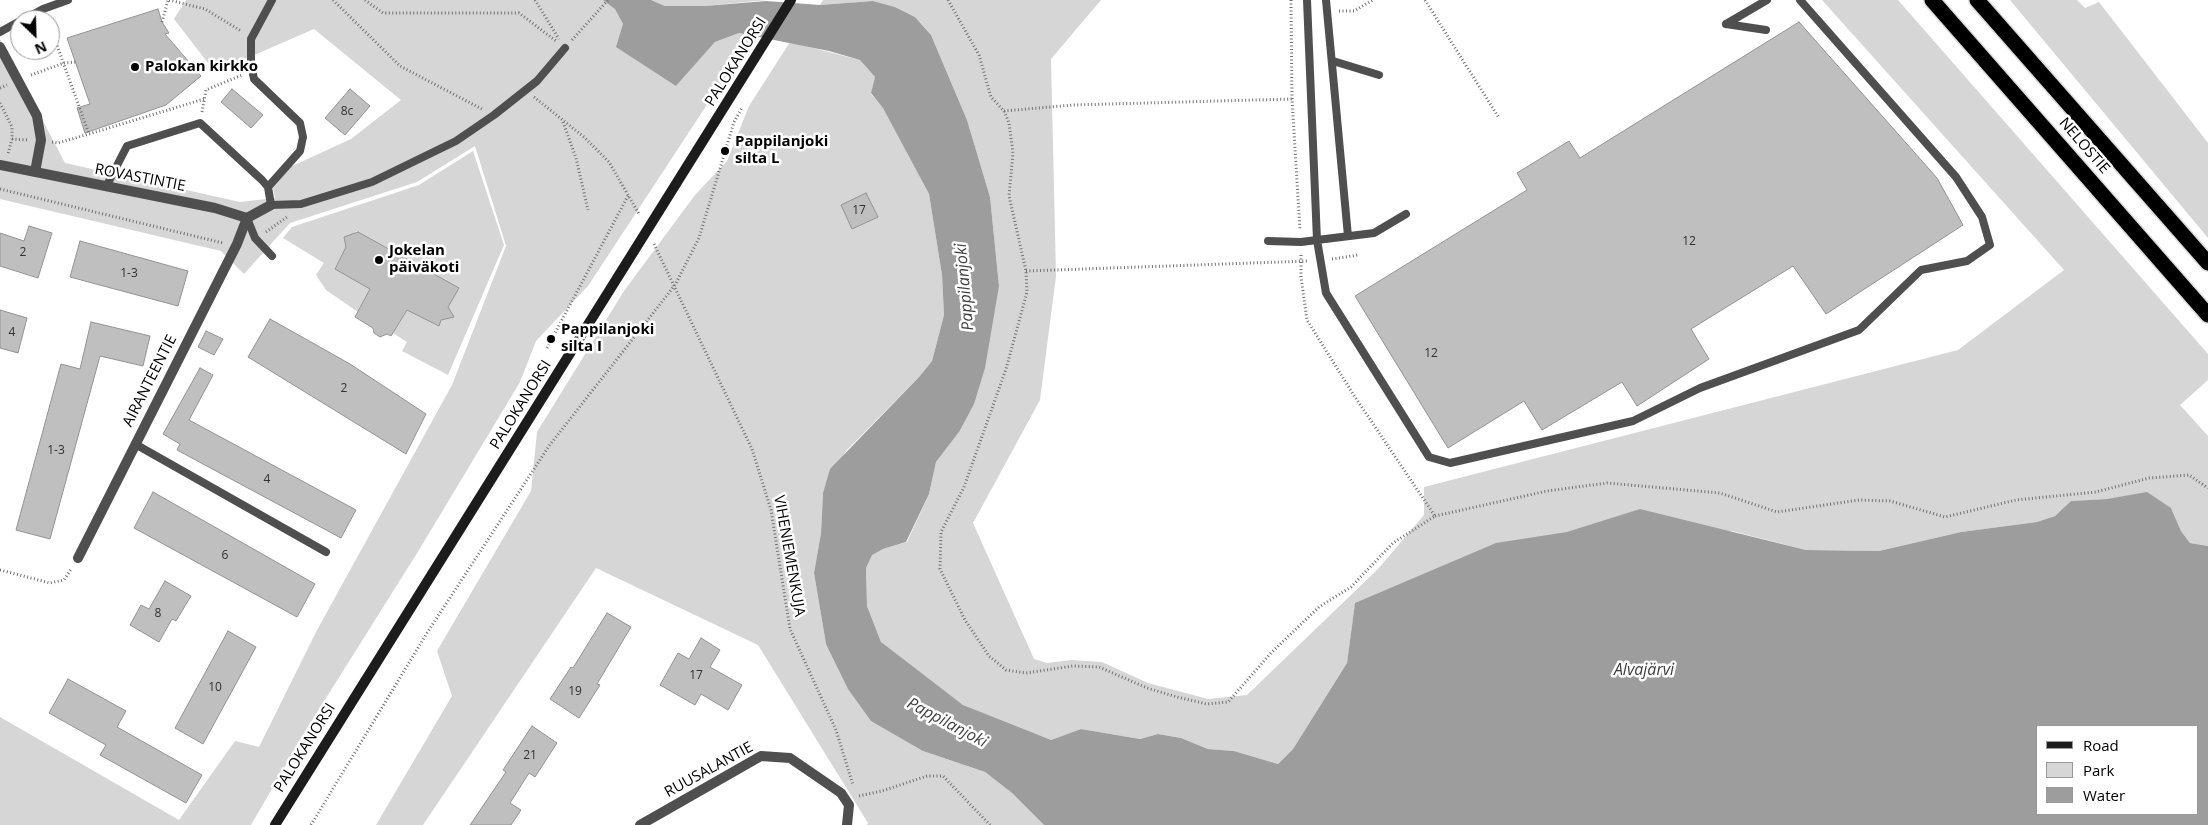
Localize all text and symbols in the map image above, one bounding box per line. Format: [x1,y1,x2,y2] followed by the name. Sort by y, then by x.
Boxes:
[10,10,60,60] north arrow
[702,14,770,110] street label: PALOKANORSI
[32,37,50,59] text: N
[145,58,258,76] place label: Palokan kirkko
[129,61,141,73] marker: Palokan kirkko
[341,105,353,119] house number: 8c
[2055,114,2113,178] street label: NELOSTIE
[735,133,828,168] place label: Pappilanjoki silta L
[719,145,731,157] marker: Pappilanjoki silta L
[93,160,187,196] street label: ROVASTINTIE
[852,204,866,218] house number: 17
[1682,235,1696,249] house number: 12
[389,242,459,277] place label: Jokelan päiväkoti
[952,242,978,332] water label: Pappilanjoki
[20,246,26,260] house number: 2
[373,254,385,266] marker: Jokelan päiväkoti
[120,267,138,281] house number: 1-3
[561,321,654,356] place label: Pappilanjoki silta I
[9,326,15,340] house number: 4
[119,332,181,430] street label: AIRANTEENTIE
[545,333,557,345] marker: Pappilanjoki silta I
[1424,347,1438,361] house number: 12
[487,357,555,453] street label: PALOKANORSI
[341,382,347,396] house number: 2
[47,444,65,458] house number: 1-3
[264,473,270,487] house number: 4
[769,494,809,618] street label: VIHENIEMENKUJA
[222,549,228,563] house number: 6
[155,607,161,621] house number: 8
[1614,660,1674,680] water label: Alvajärvi
[689,669,703,683] house number: 17
[208,681,222,695] house number: 10
[568,685,582,699] house number: 19
[904,694,990,752] water label: Pappilanjoki
[271,700,339,796] street label: PALOKANORSI
[2036,725,2198,815] legend
[2083,735,2119,755] text: Road
[662,738,756,802] street label: RUUSALANTIE
[523,749,537,763] house number: 21
[2083,760,2114,780] text: Park
[2083,785,2125,805] text: Water

